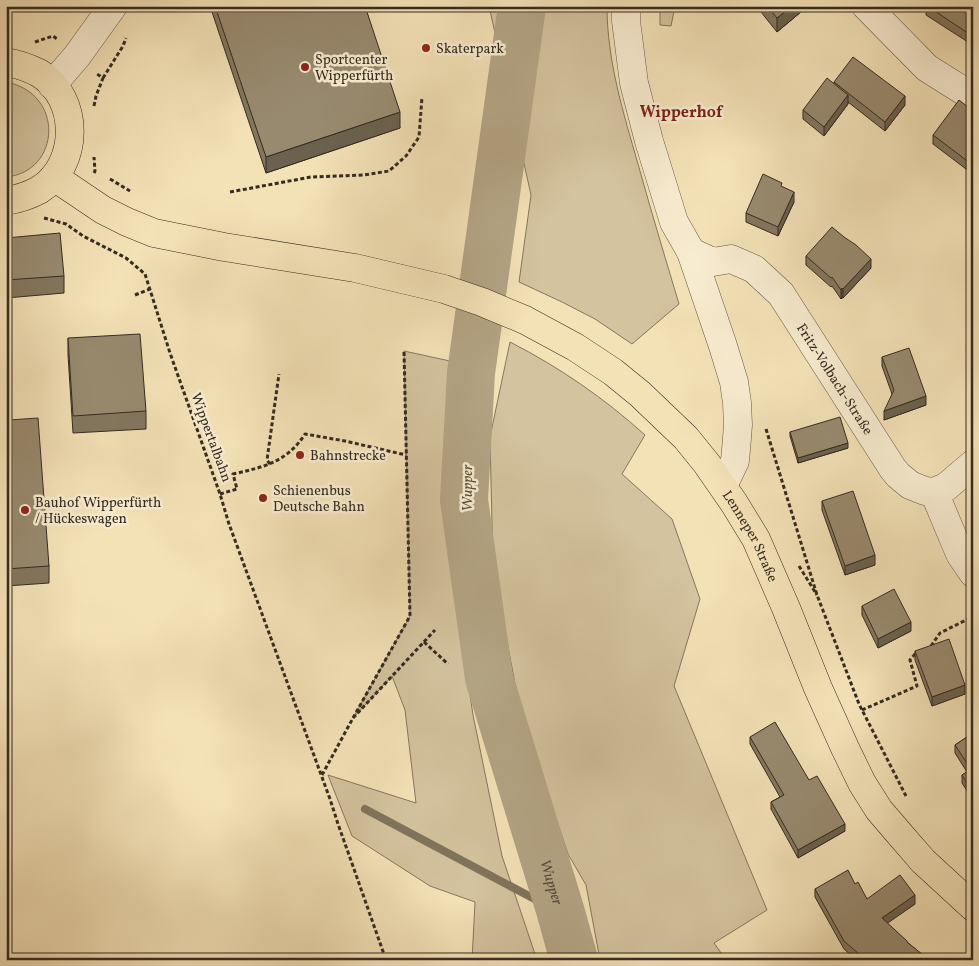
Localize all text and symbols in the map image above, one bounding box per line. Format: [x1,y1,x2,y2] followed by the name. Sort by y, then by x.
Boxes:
[436,40,504,59] place label: Skaterpark
[420,42,432,54] marker: Skaterpark
[315,51,393,86] place label: Sportcenter Wipperfürth
[299,61,311,73] marker: Sportcenter Wipperfürth
[640,102,724,124] district label: Wipperhof
[791,320,877,439] street label: Fritz-Volbach-Straße
[186,390,236,485] street label: Wippertalbahn
[310,447,386,466] place label: Bahnstrecke
[294,449,306,461] marker: Bahnstrecke
[458,464,479,511] water label: Wupper
[273,482,365,517] place label: Schienenbus Deutsche Bahn
[717,487,782,586] street label: Lenneper Straße
[257,492,269,504] marker: Schienenbus Deutsche Bahn
[35,494,161,529] place label: Bauhof Wipperfürth / Hückeswagen
[19,504,31,516] marker: Bauhof Wipperfürth / Hückeswagen
[533,857,567,908] water label: Wupper

